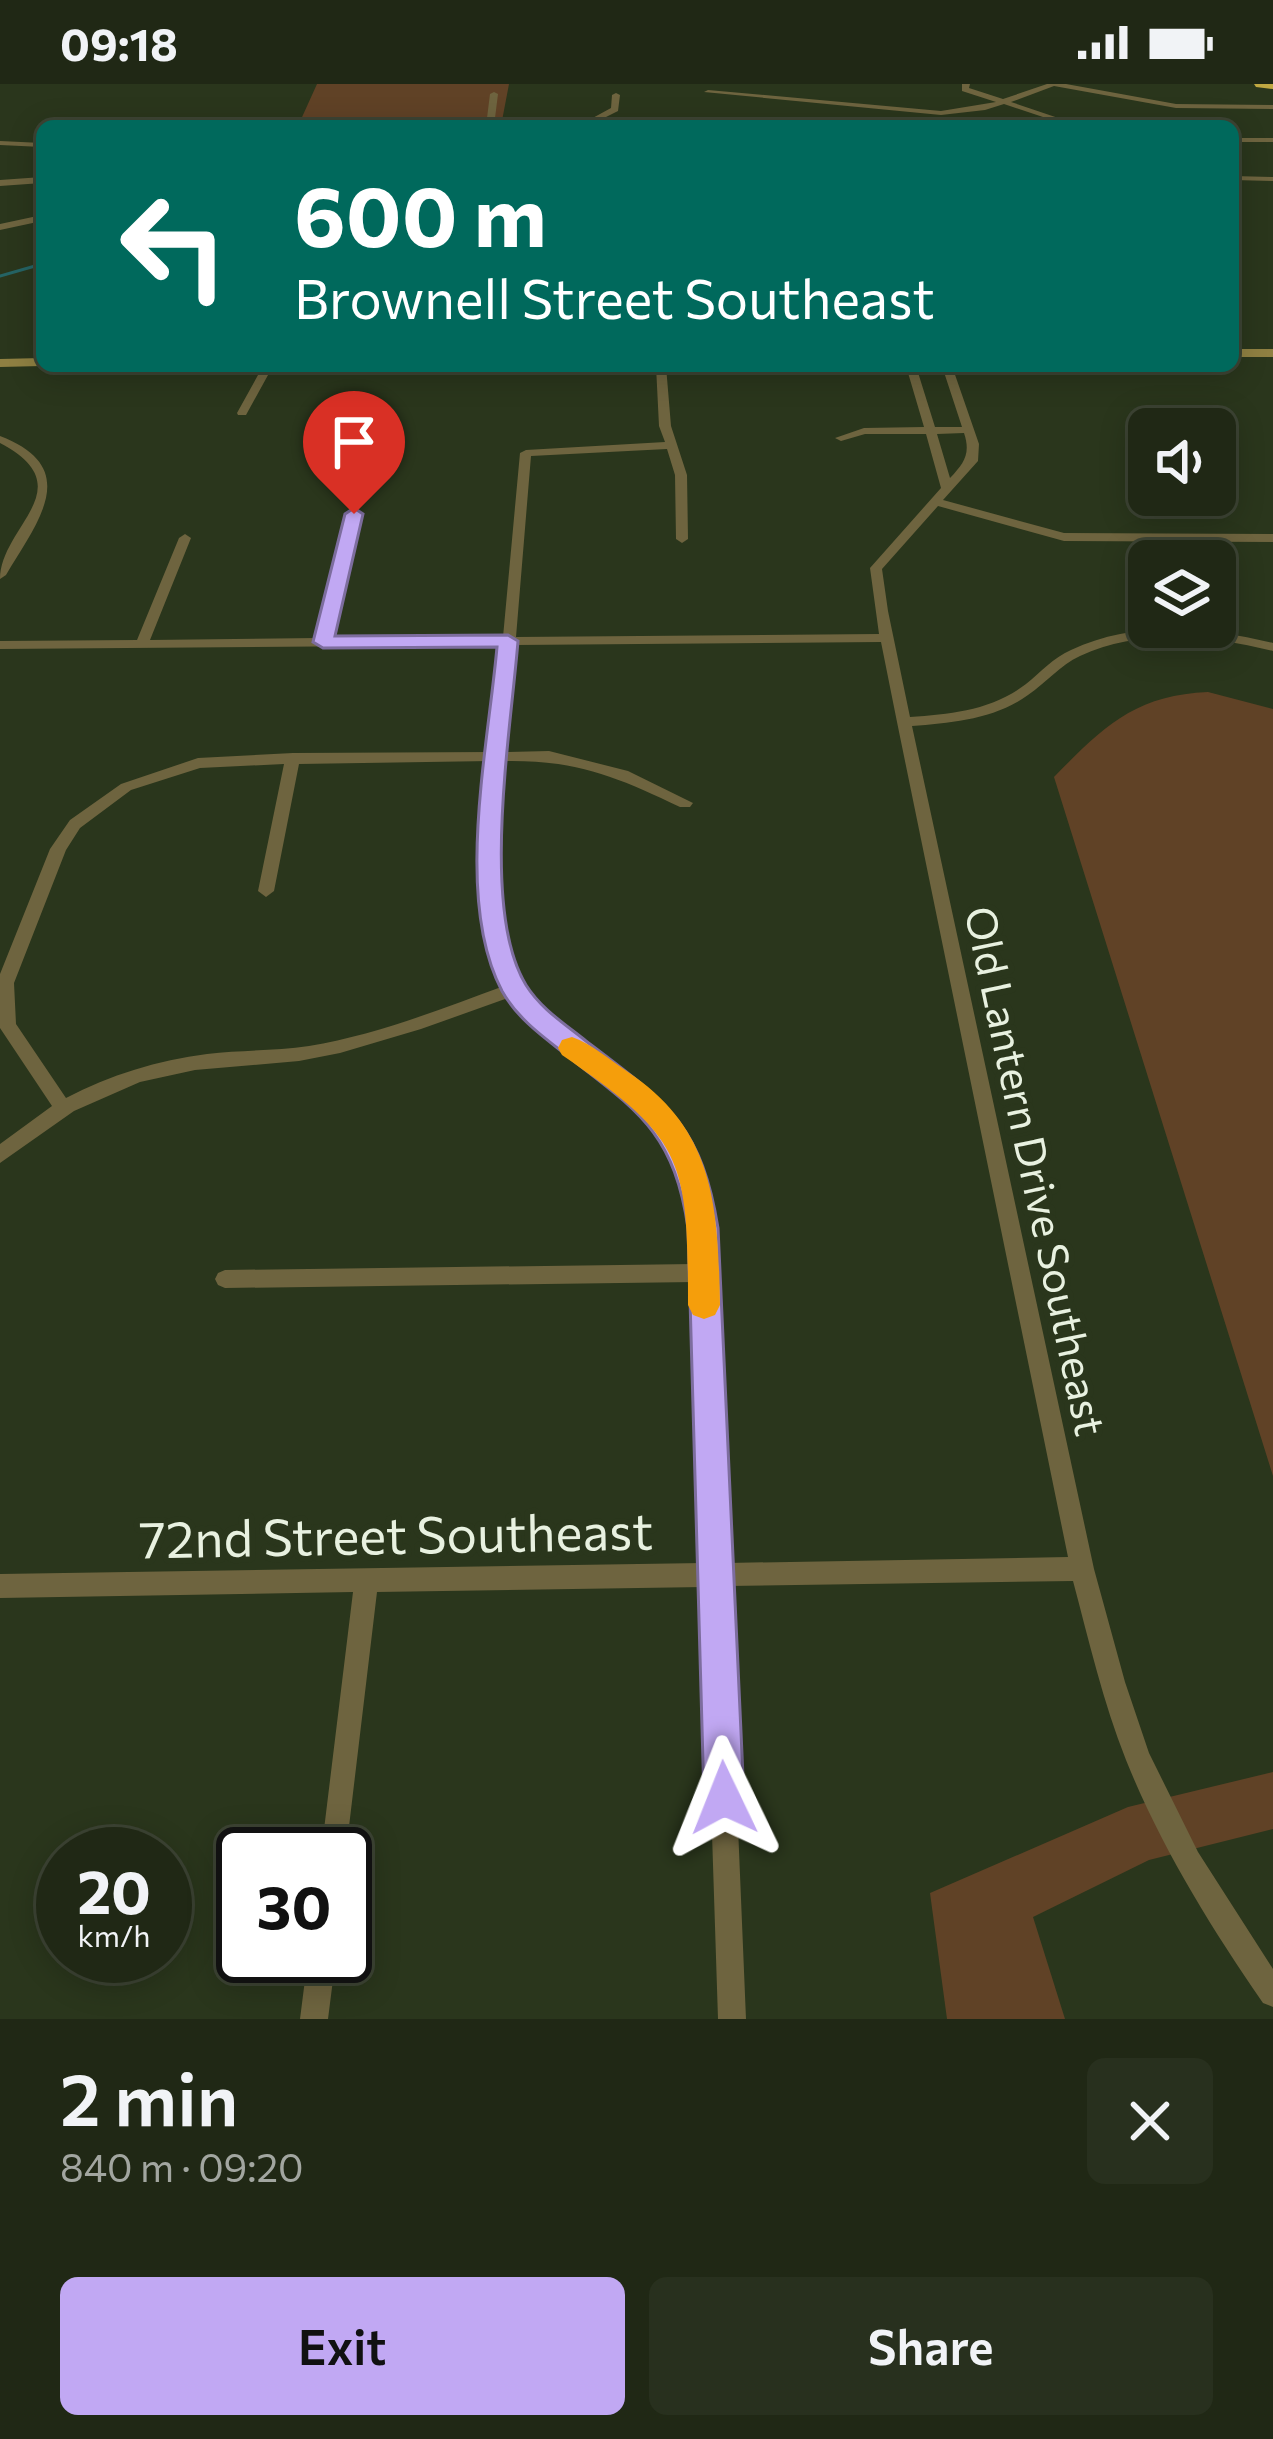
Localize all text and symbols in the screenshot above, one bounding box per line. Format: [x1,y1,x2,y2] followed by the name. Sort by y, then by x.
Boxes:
[60,15,178,70] text: 09:18
[294,162,547,264] text: 600 m
[96,168,252,324] icon: left
[294,264,935,330] text: Brownell Street Southeast
[303,391,405,514] pin
[1128,408,1236,648] map controls
[1128,408,1236,516] button: sound
[321,409,387,475] icon: arrive
[1128,540,1236,648] button: layers
[955,901,1118,1440] street label: Old Lantern Drive Southeast
[138,1498,654,1569] street label: 72nd Street Southeast
[661,1735,787,1861] position arrow
[216,1827,372,1983] speed limit sign: 30
[77,1853,151,1926] text: 20
[78,1916,150,1953] text: km/h
[60,2053,238,2141] text: 2 min
[1087,2058,1213,2184] button: close
[60,2142,303,2190] text: 840 m · 09:20
[60,2277,625,2415] button: Exit
[649,2277,1213,2415] button: Share

